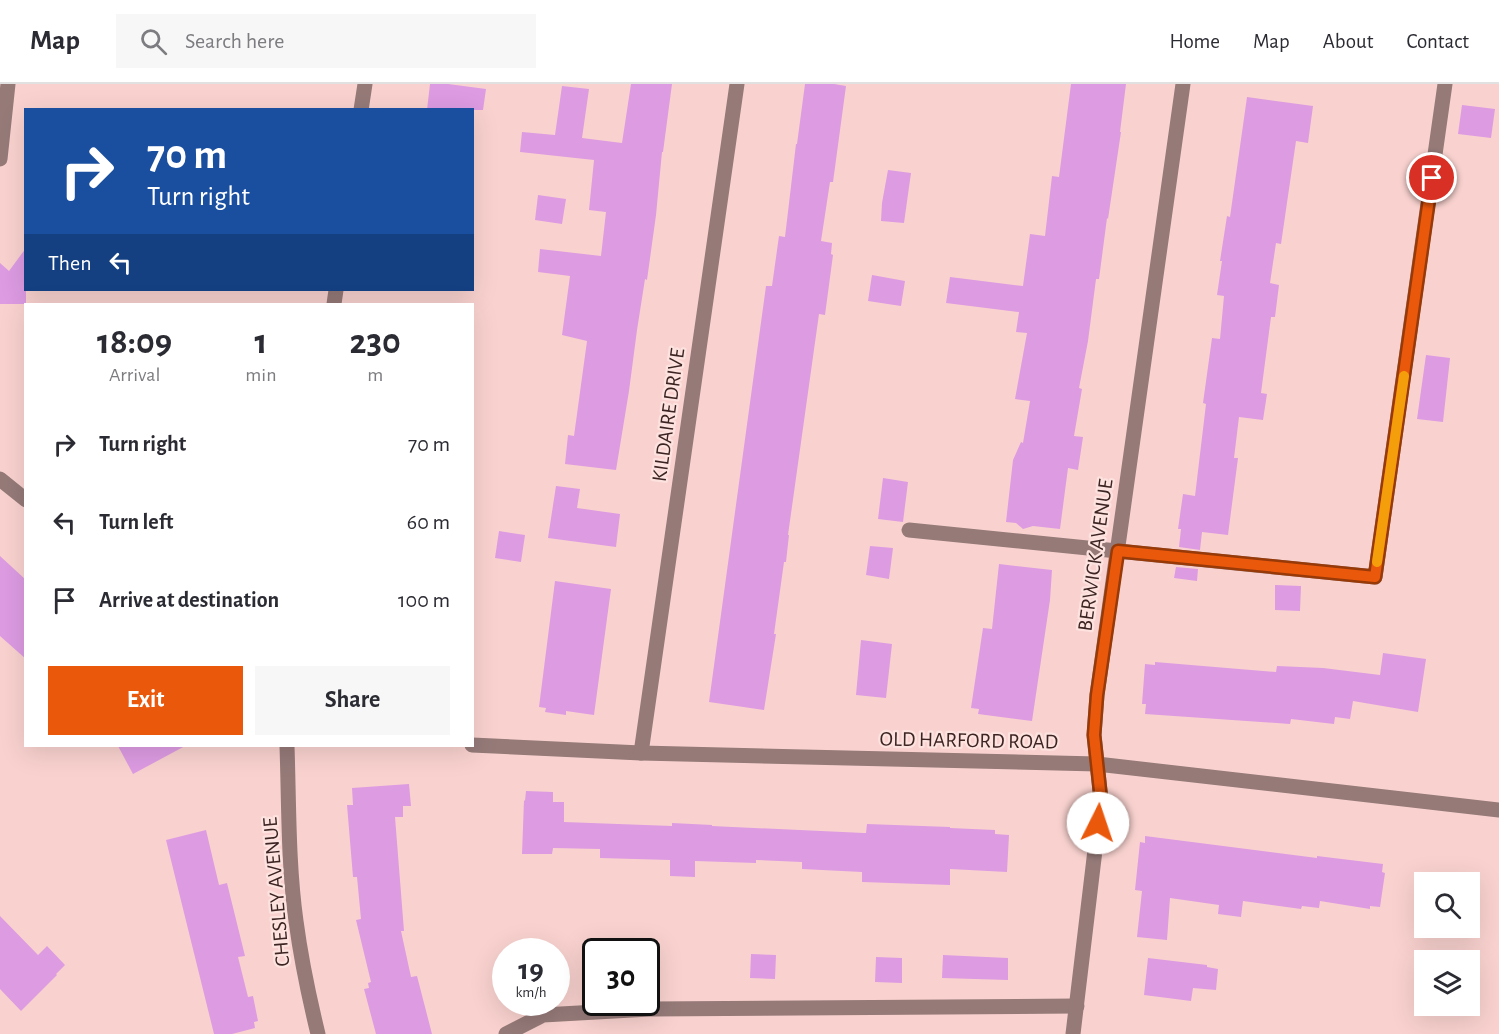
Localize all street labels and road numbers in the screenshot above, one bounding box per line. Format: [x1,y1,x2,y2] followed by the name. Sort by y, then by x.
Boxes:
[649,347,688,483] street label: KILDAIRE DRIVE
[1074,477,1117,633] street label: BERWICK AVENUE
[880,728,1058,753] street label: OLD HARFORD ROAD
[260,816,293,968] street label: CHESLEY AVENUE

